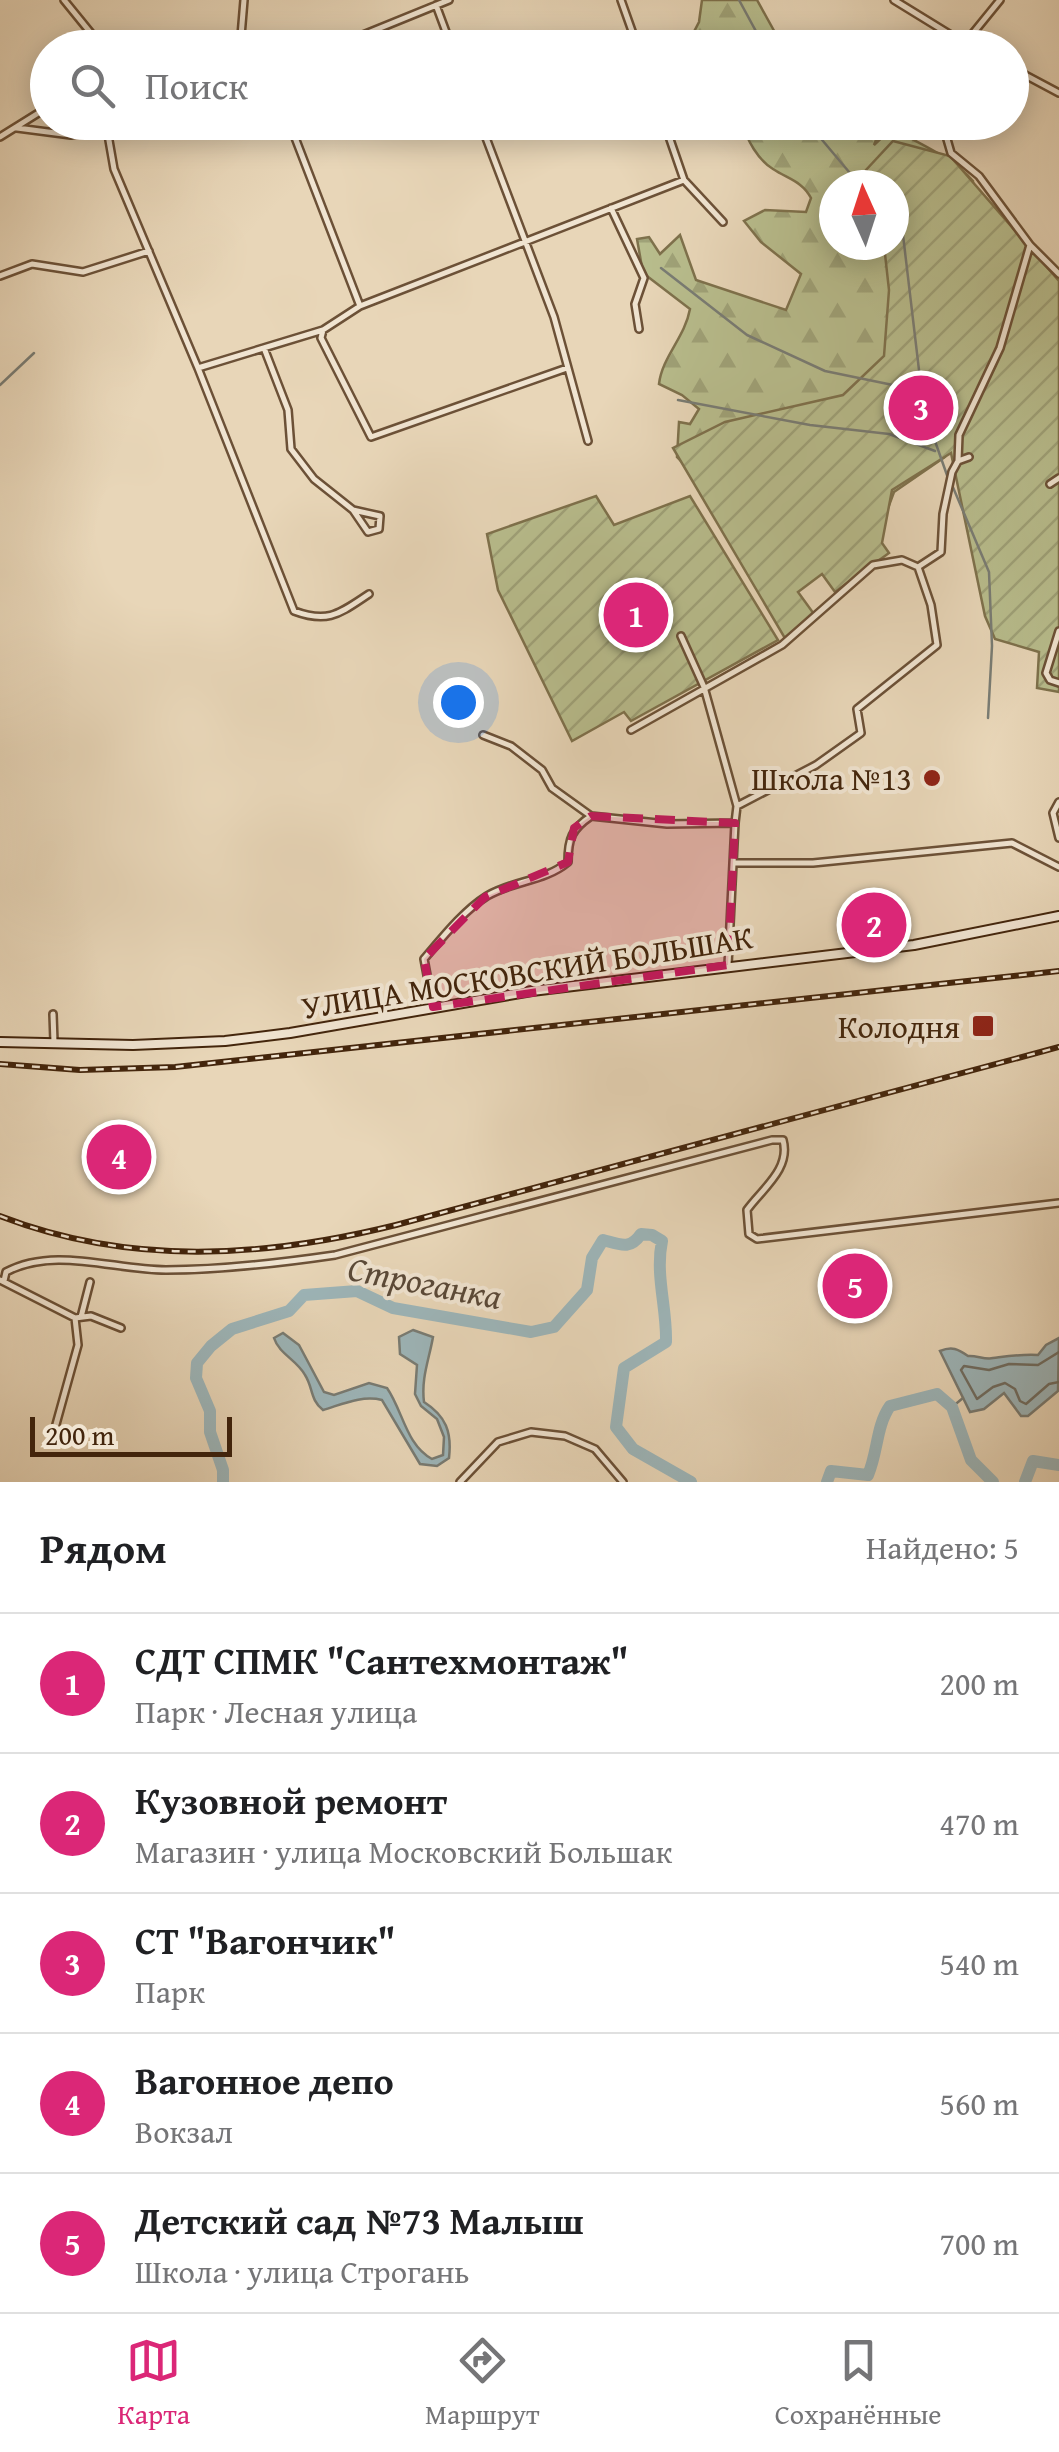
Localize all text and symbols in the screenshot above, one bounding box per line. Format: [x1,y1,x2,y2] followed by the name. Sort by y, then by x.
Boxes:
[30,30,1029,140] search box
[145,57,248,113] text: Поиск
[65,58,120,113] icon: search
[819,170,909,260] north arrow
[888,370,954,446] pin: 3
[604,578,668,652] pin: 1
[433,677,484,728] your location
[751,755,912,802] place label: Школа №13
[921,767,943,789] marker: Школа №13
[842,888,906,962] pin: 2
[298,913,756,1031] street label: УЛИЦА МОСКОВСКИЙ БОЛЬШАК
[838,1003,960,1050] place label: Колодня
[970,1013,996,1039] marker: Колодня
[86,1120,152,1194] pin: 4
[344,1242,506,1322] water label: Строганка
[822,1248,888,1324] pin: 5
[30,1412,232,1456] scale bar
[45,1414,114,1455] text: 200 m
[40,1517,167,1578] text: Рядом
[866,1524,1019,1571] text: Найдено: 5
[135,1632,629,1688] text: СДТ СПМК "Сантехмонтаж"
[64,1660,81,1707] text: 1
[940,1660,1019,1707] text: 200 m
[135,1688,417,1735] text: Парк · Лесная улица
[135,1772,447,1828] text: Кузовной ремонт
[64,1800,81,1847] text: 2
[940,1800,1019,1847] text: 470 m
[135,1828,672,1875] text: Магазин · улица Московский Большак
[135,1912,396,1968] text: СТ "Вагончик"
[64,1940,81,1987] text: 3
[940,1940,1019,1987] text: 540 m
[135,1968,205,2015] text: Парк
[135,2052,394,2108] text: Вагонное депо
[64,2080,81,2127] text: 4
[940,2080,1019,2127] text: 560 m
[135,2108,233,2155] text: Вокзал
[135,2192,584,2248] text: Детский сад №73 Малыш
[64,2220,81,2267] text: 5
[940,2220,1019,2267] text: 700 m
[135,2248,469,2295] text: Школа · улица Строгань
[118,2333,190,2434] tab: Карта
[425,2333,540,2434] tab: Маршрут
[775,2333,941,2434] tab: Сохранённые

